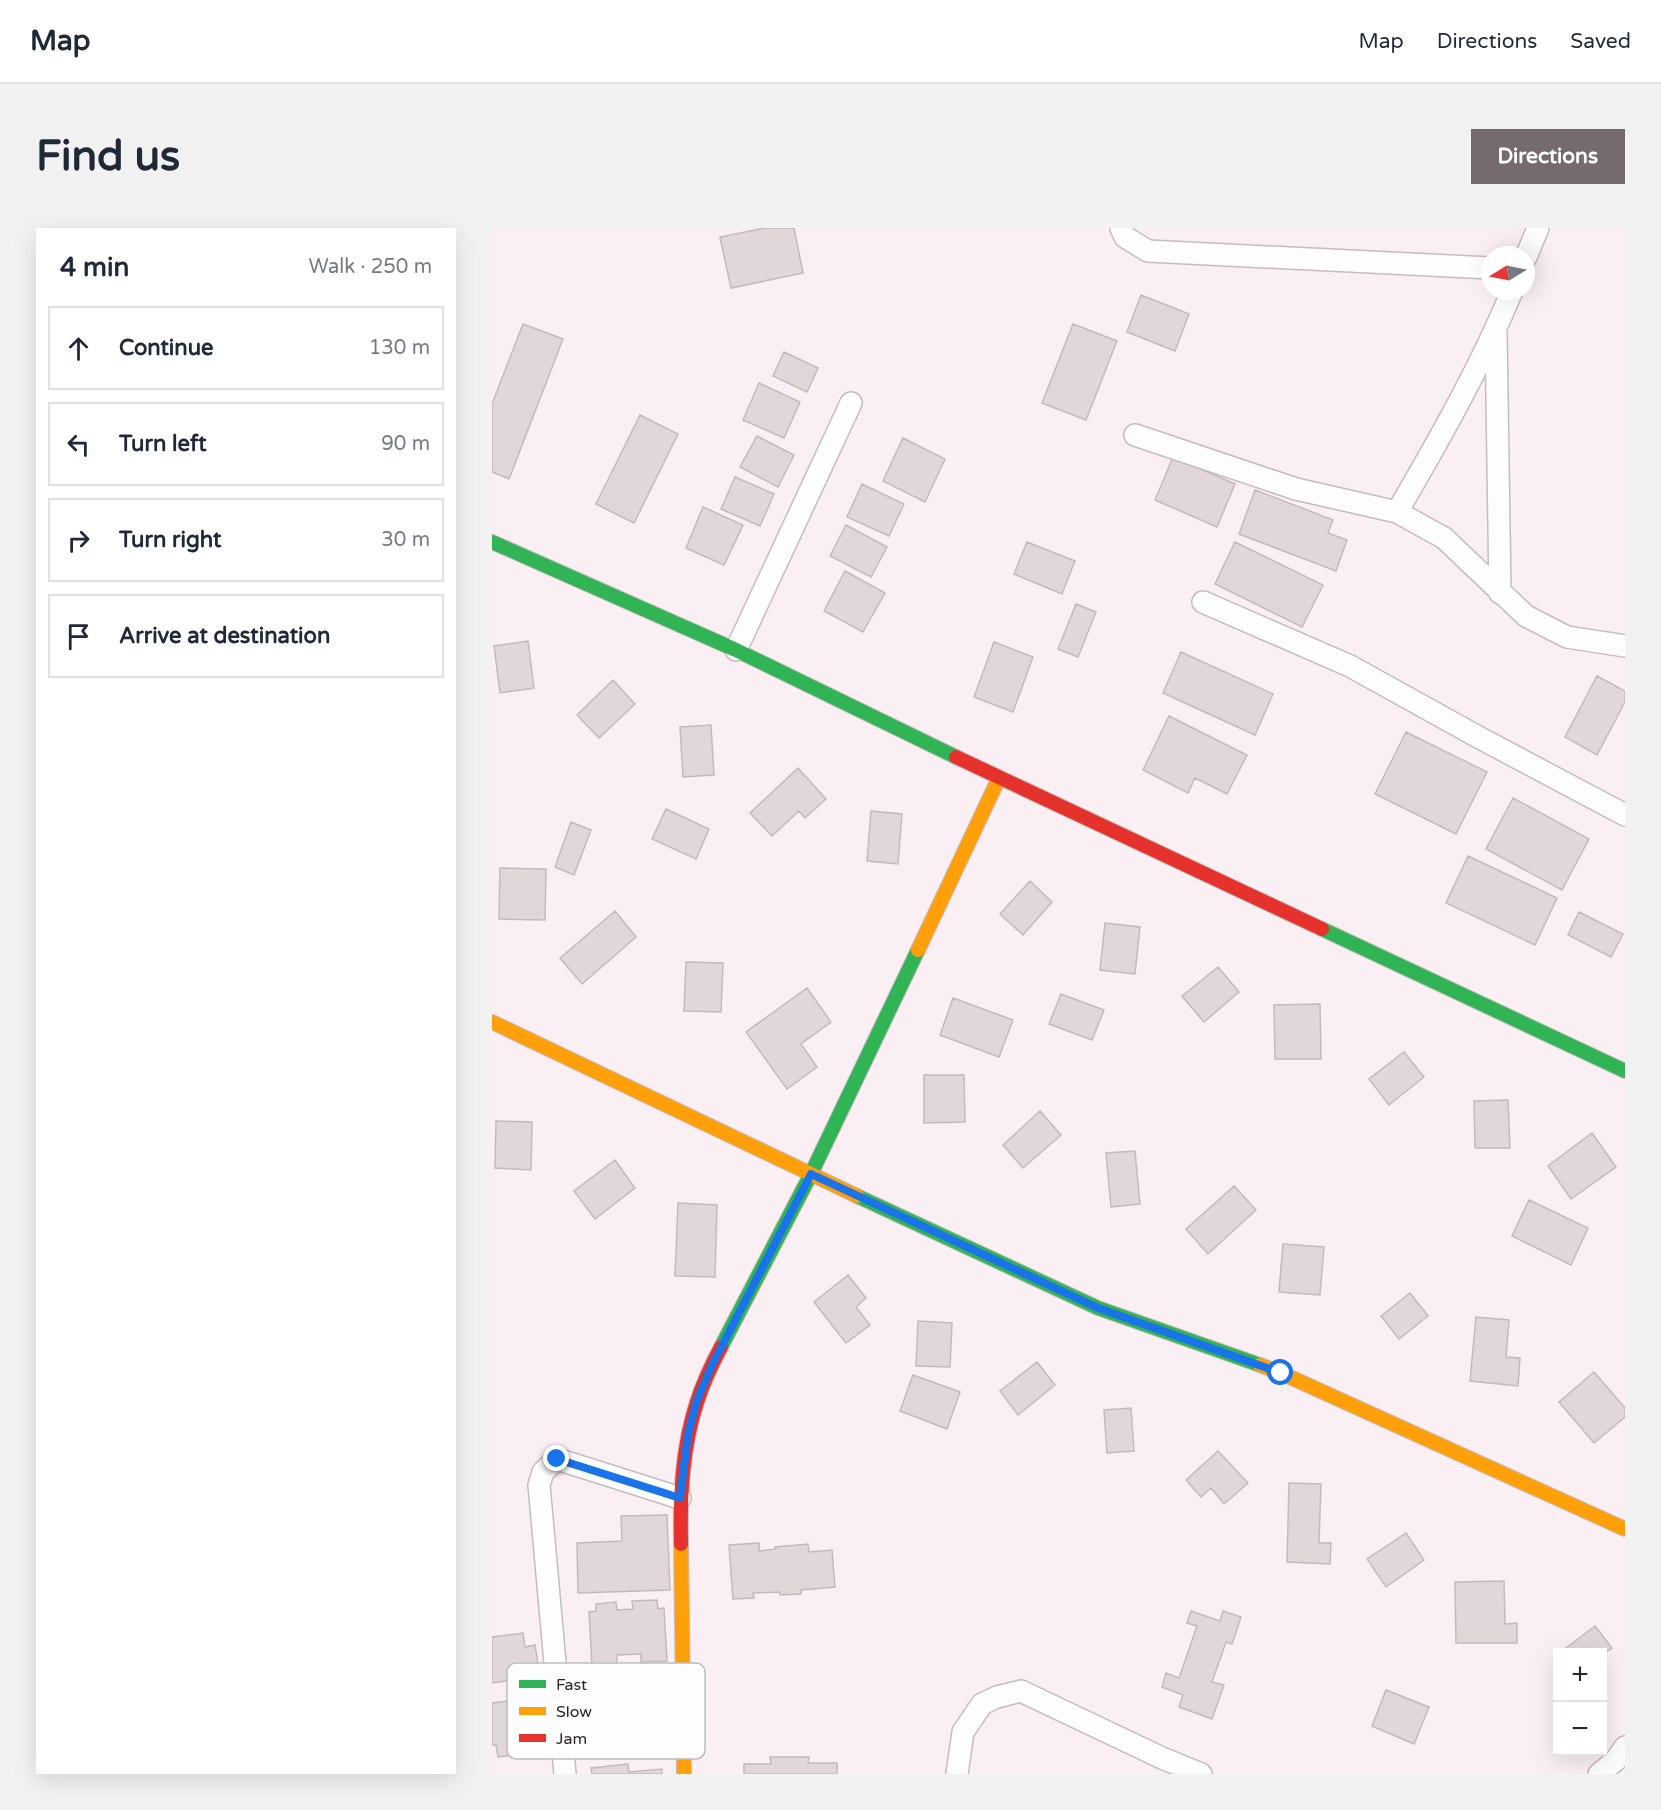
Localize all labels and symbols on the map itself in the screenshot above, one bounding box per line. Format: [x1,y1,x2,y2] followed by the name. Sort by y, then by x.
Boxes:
[1481,246,1535,300] north arrow
[1267,1359,1293,1385] route start
[543,1445,569,1471] route end
[507,1663,705,1759] legend
[556,1675,587,1695] text: Fast
[556,1702,592,1722] text: Slow
[556,1729,587,1749] text: Jam

